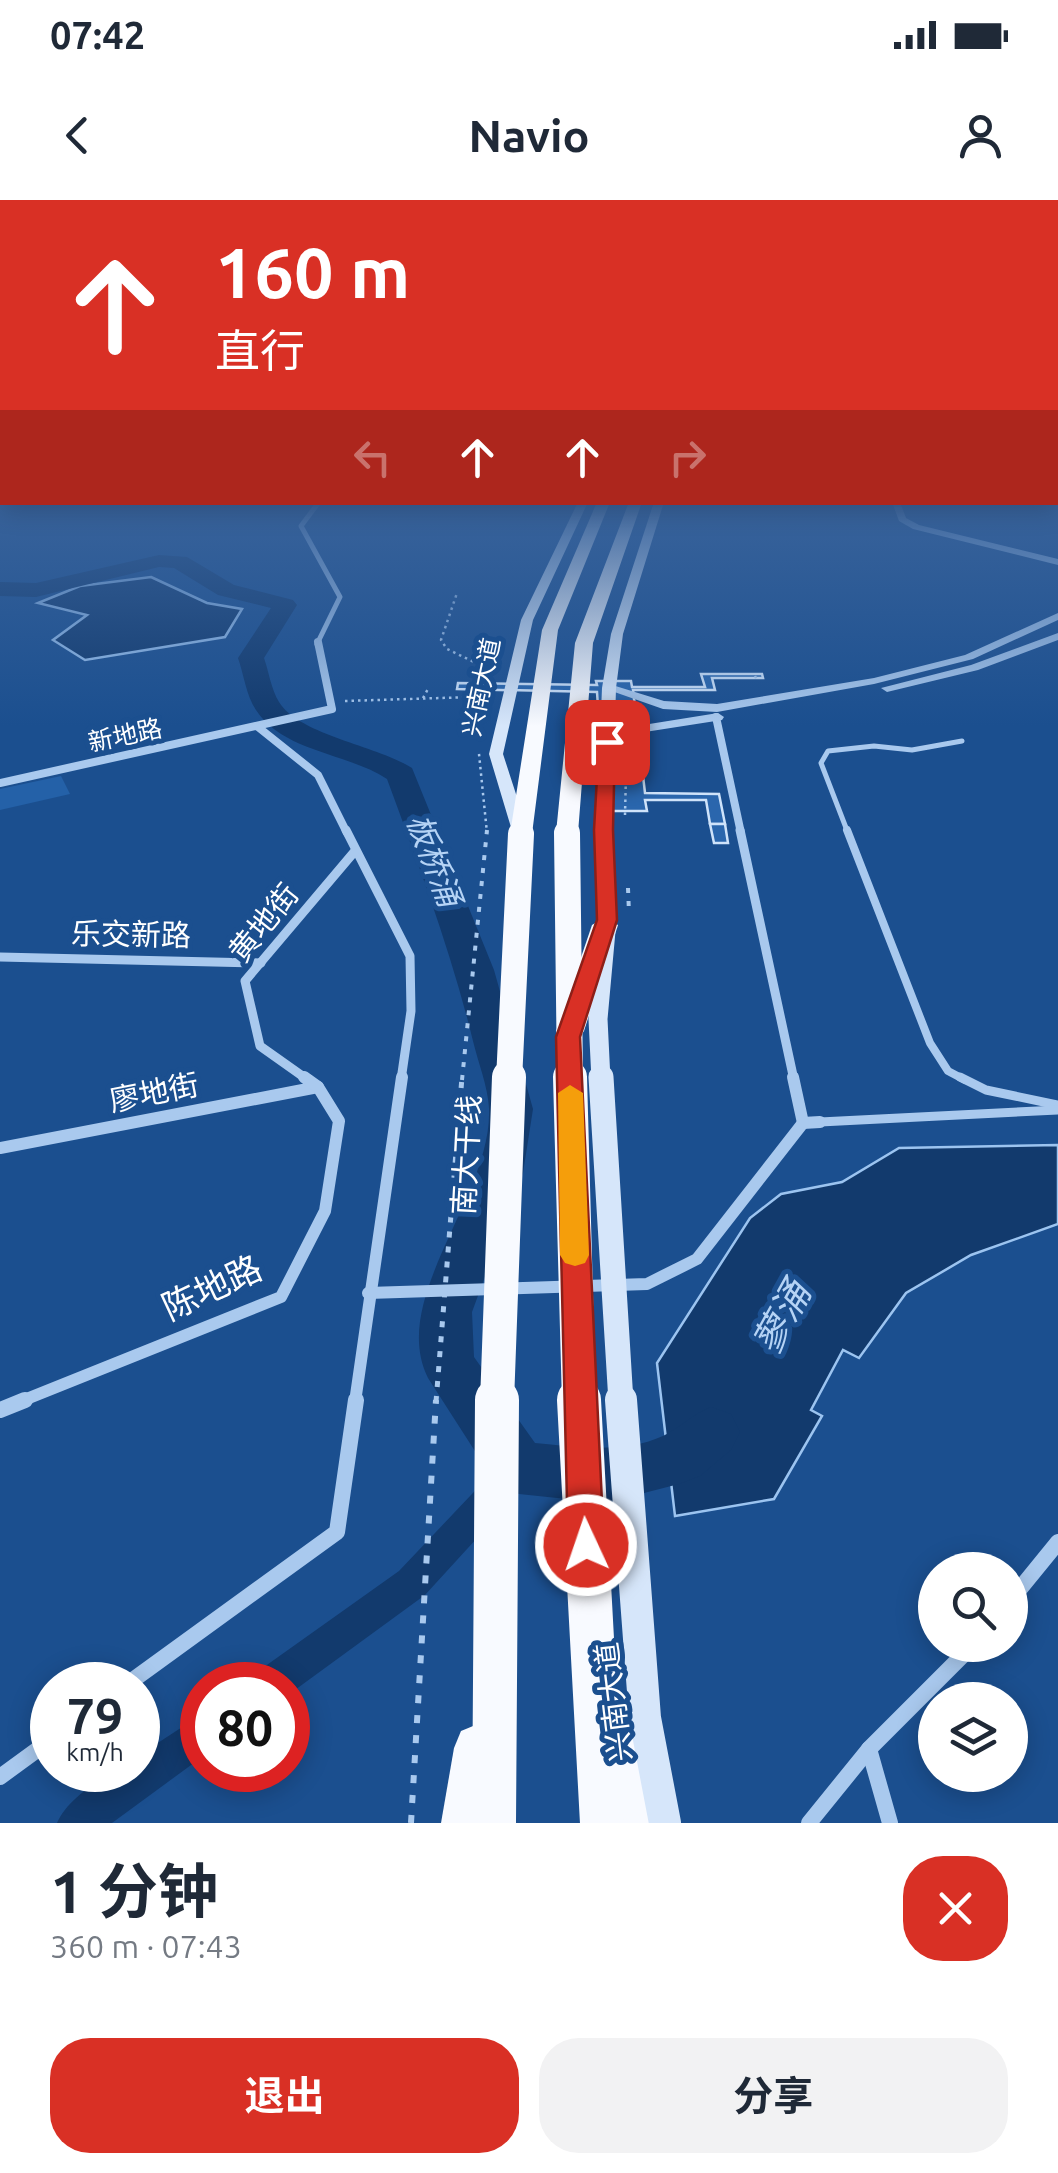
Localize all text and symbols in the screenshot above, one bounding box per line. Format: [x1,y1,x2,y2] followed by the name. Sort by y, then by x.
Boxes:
[50,14,145,56] text: 07:42
[50,108,105,163] icon: back
[953,108,1008,163] icon: person
[468,110,590,161] text: Navio
[215,233,410,311] text: 160 m
[50,240,180,370] icon: ahead
[215,325,305,376] text: 直行
[345,430,400,485] icon: left
[450,430,505,485] icon: ahead
[555,430,610,485] icon: ahead
[660,430,715,485] icon: right
[457,635,505,739] street label: 兴南大道
[565,700,650,785] pin
[85,714,165,756] street label: 新地路
[580,715,635,770] icon: arrive
[401,808,470,914] water label: 板桥涌
[222,877,305,968] street label: 黄地街
[71,916,191,952] street label: 乐交新路
[106,1067,201,1117] street label: 廖地街
[446,1094,486,1216] street label: 南大干线
[156,1247,268,1327] street label: 陈地路
[744,1271,820,1361] water label: 蓼涌
[534,1493,638,1597] position arrow
[918,1552,1028,1792] map controls
[918,1552,1028,1662] button: search
[589,1640,637,1764] street label: 兴南大道
[180,1662,310,1792] speed limit sign: 80
[918,1682,1028,1792] button: layers
[67,1687,123,1743] text: 79
[66,1738,124,1766] text: km/h
[903,1856,1008,1961] button: close
[50,1857,218,1924] text: 1 分钟
[50,1928,242,1964] text: 360 m · 07:43
[50,2038,519,2153] button: 退出
[539,2038,1008,2153] button: 分享

